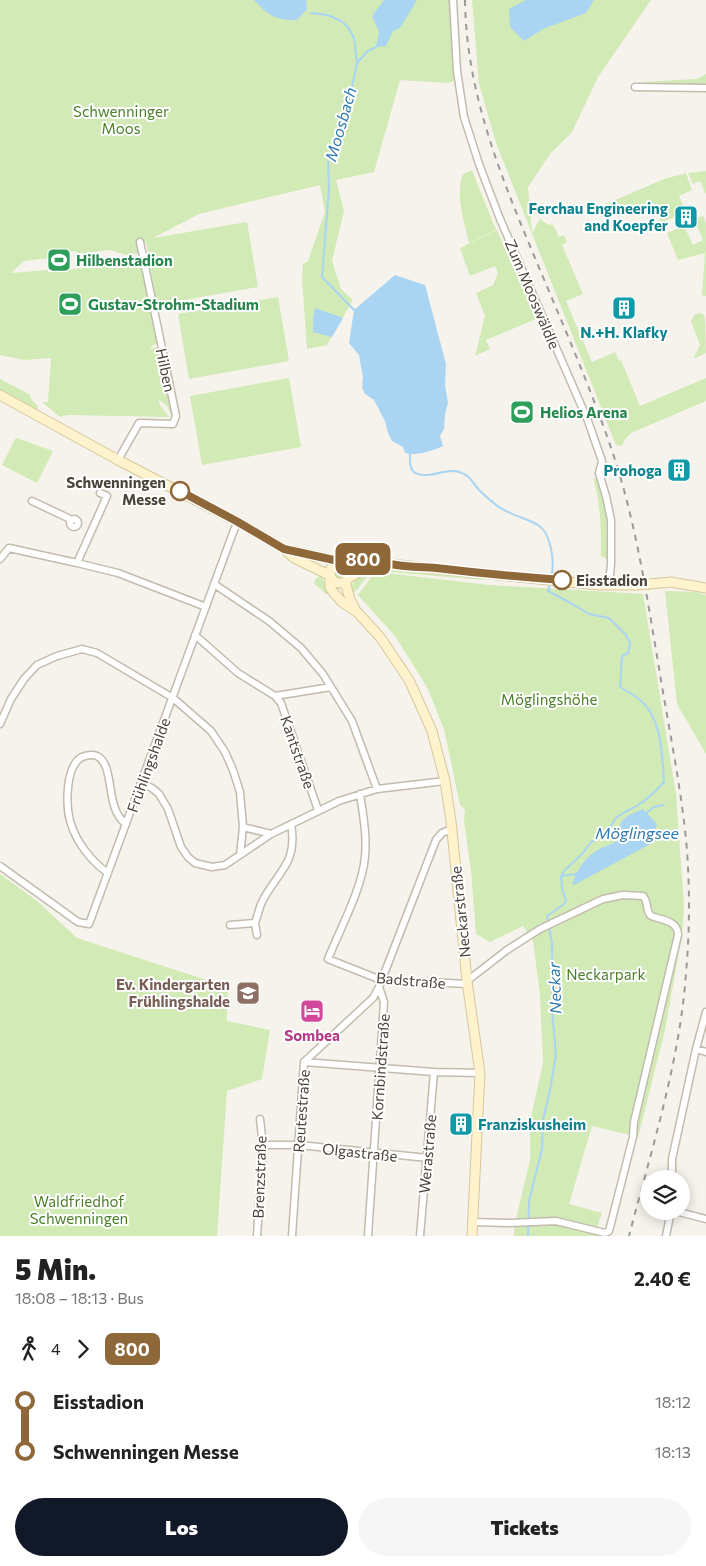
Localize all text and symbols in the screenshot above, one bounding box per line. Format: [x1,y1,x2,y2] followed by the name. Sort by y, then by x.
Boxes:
[320,85,360,163] water label: Moosbach
[73,102,169,137] park label: Schwenninger Moos
[529,199,668,234] place label: Ferchau Engineering and Koepfer
[673,204,699,230] building icon: Ferchau Engineering and Koepfer
[502,237,564,351] street label: Zum Mooswäldle
[46,247,72,273] sports icon: Hilbenstadion
[76,251,173,269] place label: Hilbenstadion
[57,291,83,317] sports icon: Gustav-Strohm-Stadium
[88,295,259,313] place label: Gustav-Strohm-Stadium
[611,295,637,321] building icon: N.+H. Klafky
[580,323,669,341] place label: N.+H. Klafky
[153,346,179,394] street label: Hilben
[509,399,535,425] sports icon: Helios Arena
[540,403,627,421] place label: Helios Arena
[666,457,692,483] building icon: Prohoga
[604,461,662,479] place label: Prohoga
[66,473,166,508] place label: Schwenningen Messe
[170,481,190,501] marker: Schwenningen Messe
[334,543,392,575] line badge: 800
[345,548,381,570] text: 800
[552,570,572,590] marker: Eisstadion
[576,571,648,589] place label: Eisstadion
[501,690,597,708] park label: Möglingshöhe
[277,713,319,791] street label: Kantstraße
[123,715,173,815] street label: Frühlingshalde
[595,823,679,842] water label: Möglingsee
[446,865,474,959] street label: Neckarstraße
[544,961,564,1014] water label: Neckar
[566,965,646,983] park label: Neckarpark
[375,968,447,992] street label: Badstraße
[116,975,230,1010] place label: Ev. Kindergarten Frühlingshalde
[235,980,261,1006] school or university icon: Ev. Kindergarten Frühlingshalde
[299,998,325,1024] hotel icon: Sombea
[367,1013,393,1121] street label: Kornbindstraße
[284,1026,340,1044] place label: Sombea
[289,1069,313,1153] street label: Reutestraße
[448,1111,474,1137] building icon: Franziskusheim
[415,1114,439,1194] street label: Werastraße
[478,1115,586,1133] place label: Franziskusheim
[249,1135,269,1219] street label: Brenzstraße
[321,1139,399,1165] street label: Olgastraße
[640,1170,690,1220] map controls
[640,1170,690,1220] button: layers
[30,1192,128,1227] park label: Waldfriedhof Schwenningen
[15,1252,96,1286] text: 5 Min.
[634,1267,691,1290] text: 2.40 €
[15,1288,144,1307] text: 18:08 – 18:13 · Bus
[15,1335,43,1363] icon: walk
[69,1335,97,1363] icon: forward
[115,1338,150,1360] text: 800
[51,1339,61,1358] text: 4
[53,1390,144,1413] text: Eisstadion
[655,1392,691,1411] text: 18:12
[53,1440,239,1463] text: Schwenningen Messe
[655,1442,691,1461] text: 18:13
[15,1498,348,1556] button: Los
[358,1498,691,1556] button: Tickets

